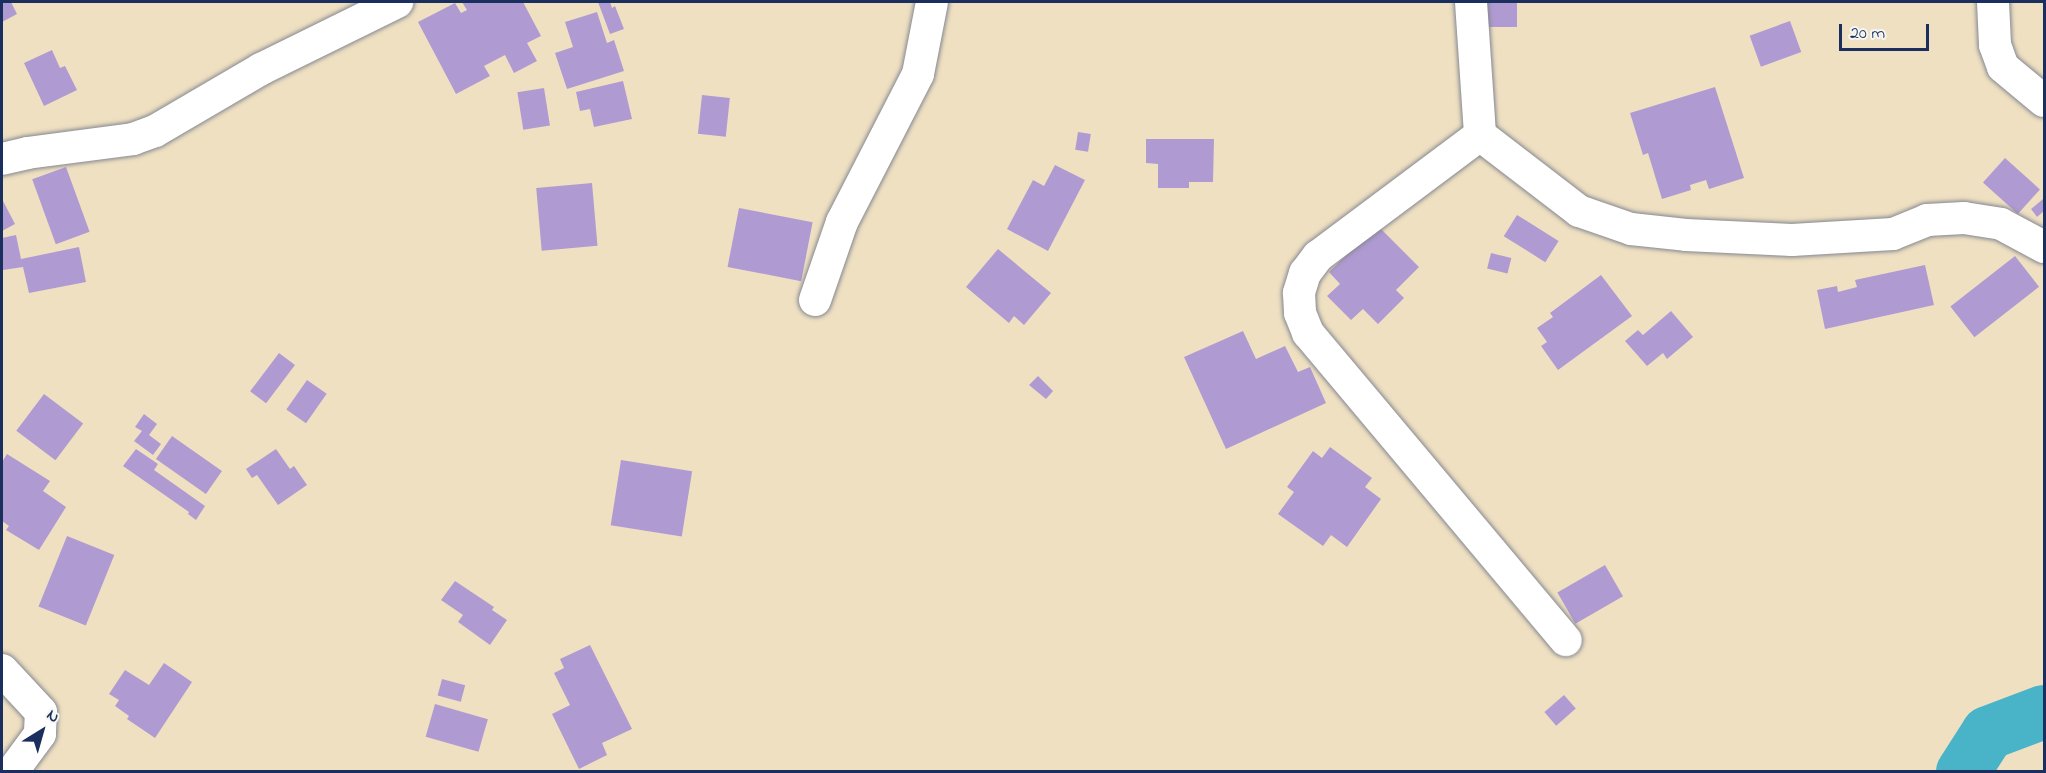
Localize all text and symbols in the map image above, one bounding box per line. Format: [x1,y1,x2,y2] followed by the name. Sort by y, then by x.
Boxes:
[1842,12,1932,50] scale bar
[1850,21,1885,47] text: 20 m
[12,701,72,761] north arrow
[41,704,64,729] text: N

